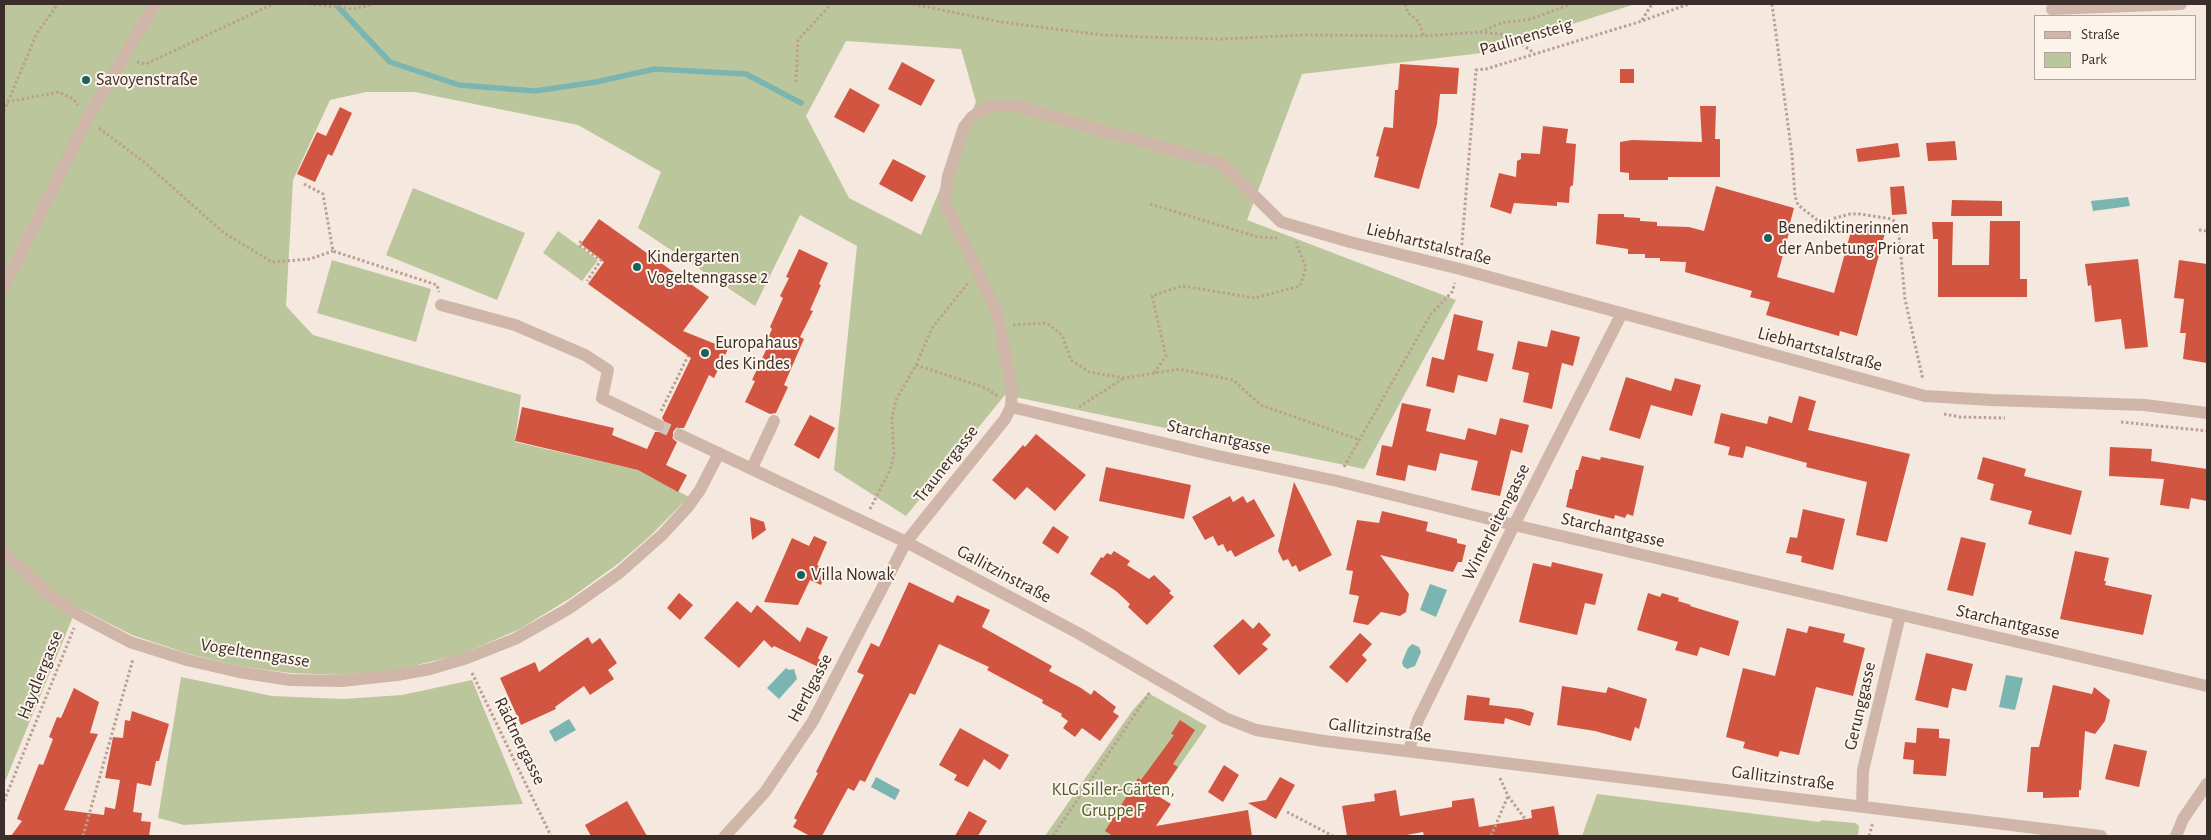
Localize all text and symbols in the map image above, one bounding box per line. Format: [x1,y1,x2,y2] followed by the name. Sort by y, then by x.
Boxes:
[1477,13,1575,61] street label: Paulinensteig
[2034,15,2196,80] legend
[2081,27,2120,42] text: Straße
[2081,52,2107,67] text: Park
[96,69,198,91] place label: Savoyenstraße
[80,74,92,86] marker: Savoyenstraße
[1778,217,1925,260] place label: Benediktinerinnen der Anbetung Priorat
[1364,218,1494,270] street label: Liebhartstalstraße
[1762,232,1774,244] marker: Benediktinerinnen der Anbetung Priorat
[647,246,769,288] place label: Kindergarten Vogeltenngasse 2
[631,261,643,273] marker: Kindergarten Vogeltenngasse 2
[1755,322,1885,376] street label: Liebhartstalstraße
[715,332,798,374] place label: Europahaus des Kindes
[699,347,711,359] marker: Europahaus des Kindes
[1165,415,1273,459] street label: Starchantgasse
[909,421,983,507] street label: Traunergasse
[1457,460,1535,584] street label: Winterleitengasse
[1559,508,1667,552] street label: Starchantgasse
[953,540,1055,608] street label: Gallitzinstraße
[811,564,895,586] place label: Villa Nowak
[795,569,807,581] marker: Villa Nowak
[1954,600,2062,644] street label: Starchantgasse
[12,627,68,723] street label: Haydlergasse
[199,634,311,672] street label: Vogeltenngasse
[783,650,837,726] street label: Hertlgasse
[1839,660,1881,752] street label: Gerunggasse
[490,694,550,788] street label: Rädtnergasse
[1327,713,1433,747] street label: Gallitzinstraße
[1730,761,1836,795] street label: Gallitzinstraße
[1051,779,1175,822] park label: KLG Siller-Gärten, Gruppe F

